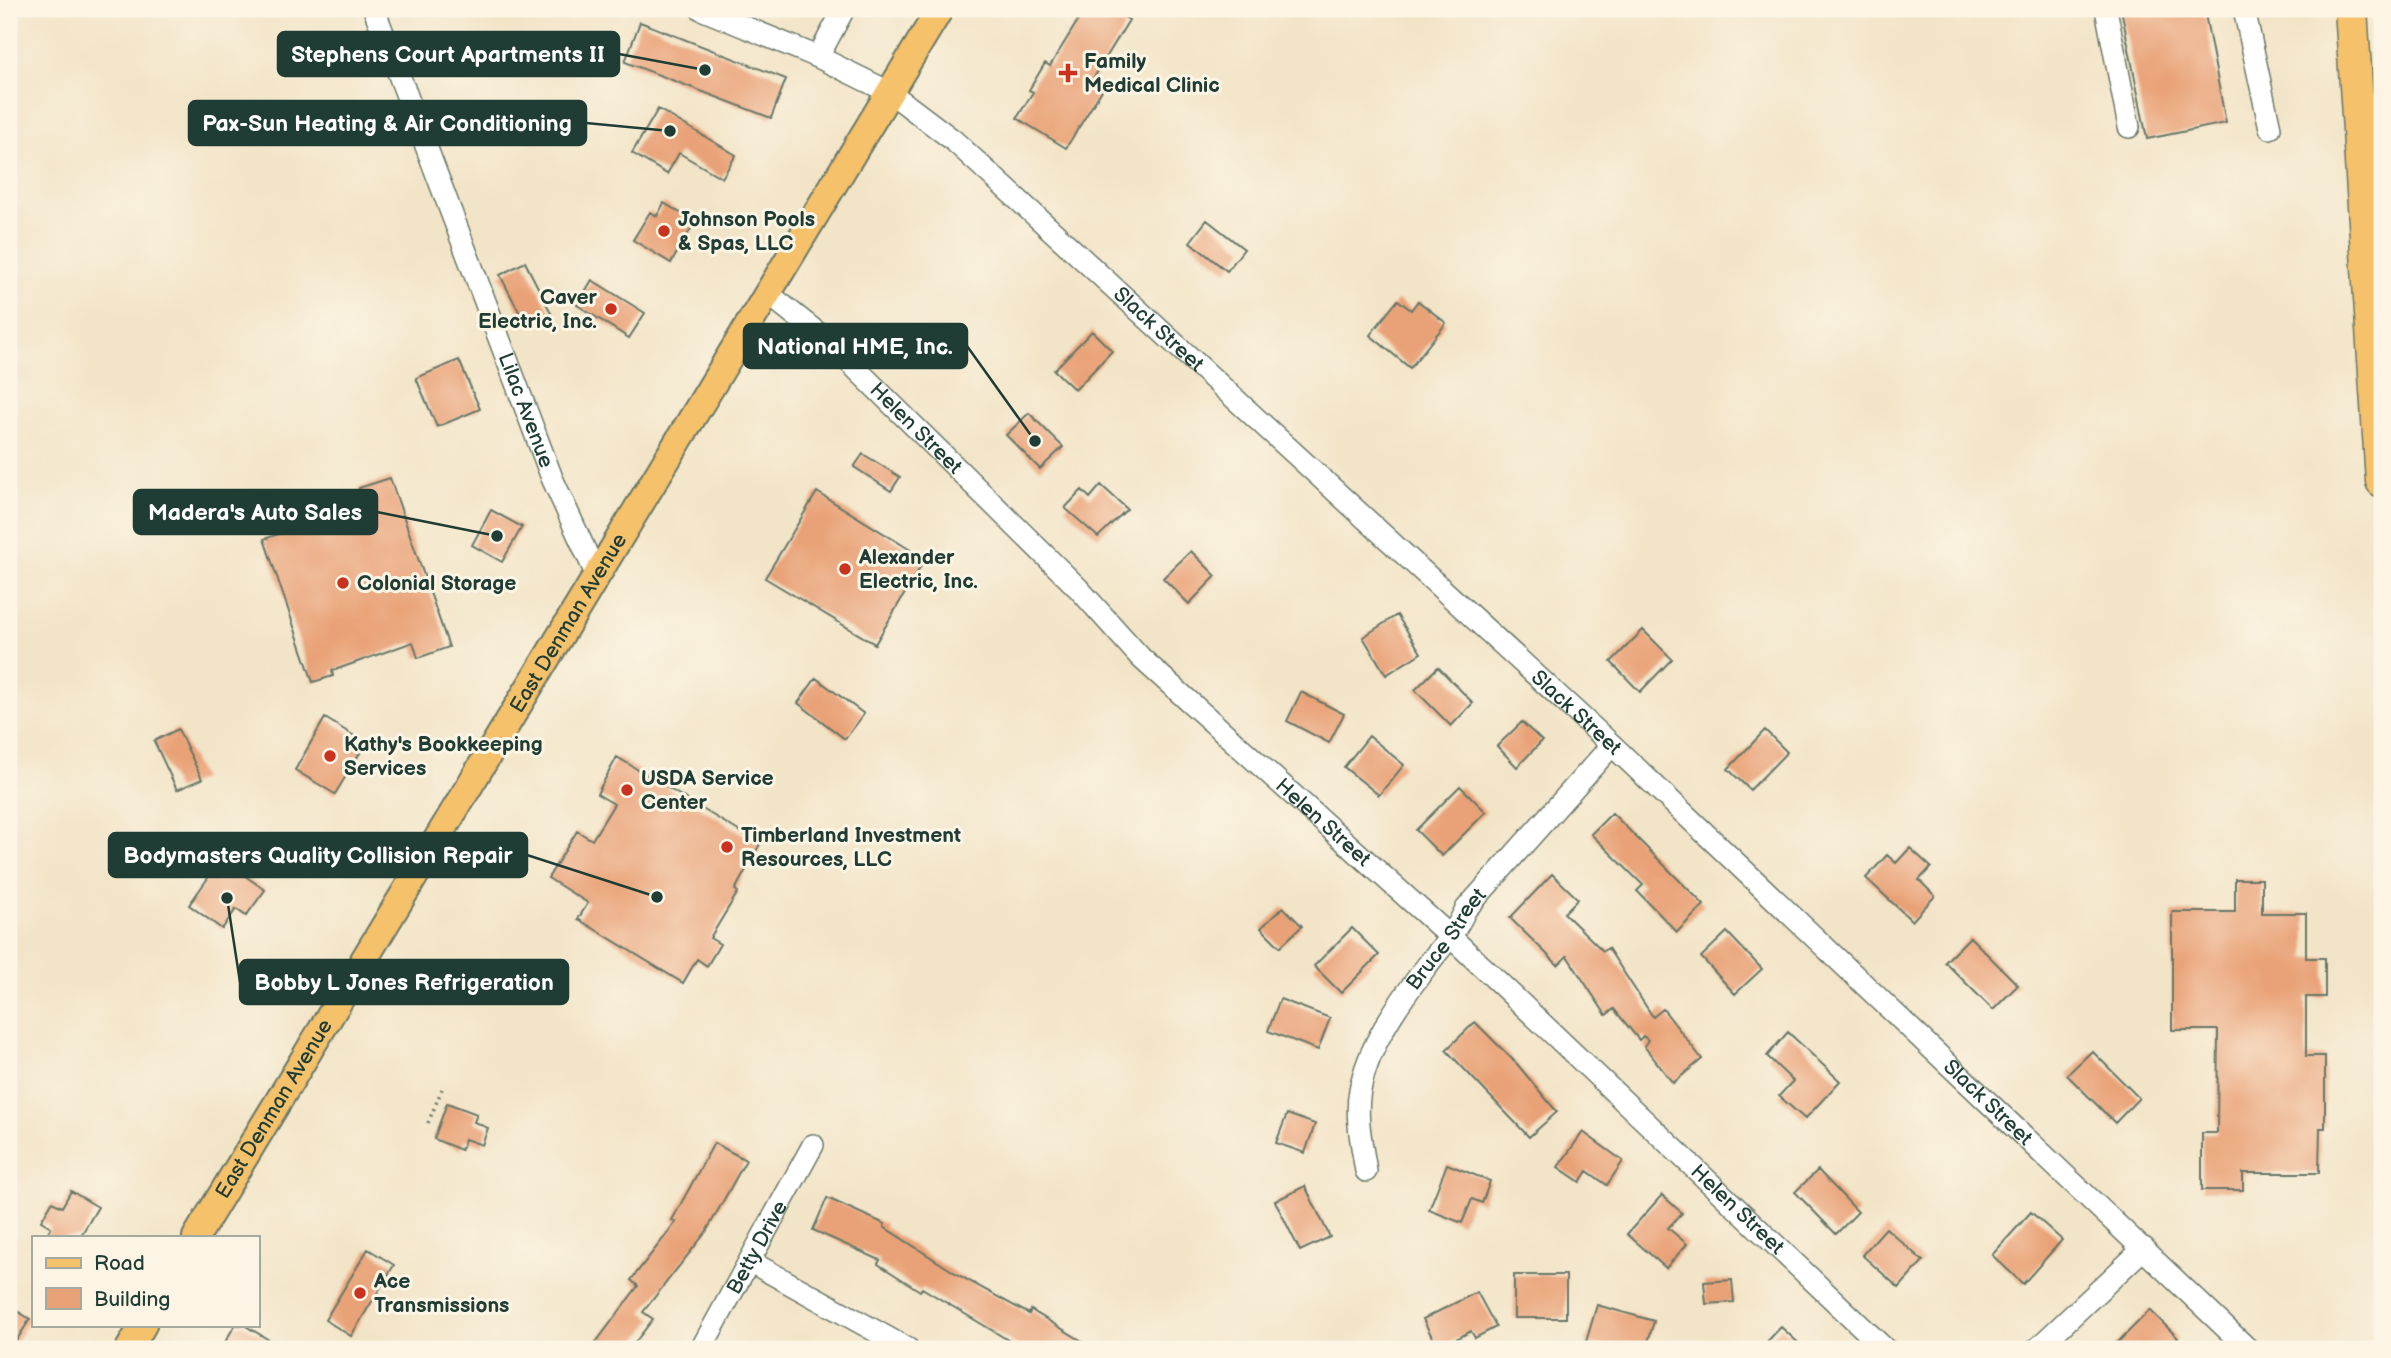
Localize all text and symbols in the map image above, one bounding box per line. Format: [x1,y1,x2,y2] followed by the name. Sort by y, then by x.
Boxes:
[278,32,619,76] callout: Stephens Court Apartments II
[291,41,605,69] text: Stephens Court Apartments II
[1084,49,1220,98] place label: Family Medical Clinic
[1058,63,1078,83] marker: Family Medical Clinic
[189,101,586,145] callout: Pax-Sun Heating & Air Conditioning
[202,110,572,138] text: Pax-Sun Heating & Air Conditioning
[678,207,815,256] place label: Johnson Pools & Spas, LLC
[656,223,672,239] marker: Johnson Pools & Spas, LLC
[1108,282,1209,377] street label: Slack Street
[478,285,598,334] place label: Caver Electric, Inc.
[603,301,619,317] marker: Caver Electric, Inc.
[744,324,967,368] callout: National HME, Inc.
[757,333,953,361] text: National HME, Inc.
[493,349,559,471] street label: Lilac Avenue
[865,378,968,480] street label: Helen Street
[134,490,377,534] callout: Madera's Auto Sales
[148,499,362,527] text: Madera's Auto Sales
[505,529,632,717] street label: East Denman Avenue
[858,545,978,594] place label: Alexander Electric, Inc.
[837,561,853,577] marker: Alexander Electric, Inc.
[357,571,516,596] place label: Colonial Storage
[335,575,351,591] marker: Colonial Storage
[1526,665,1627,761] street label: Slack Street
[344,732,543,781] place label: Kathy's Bookkeeping Services
[322,748,338,764] marker: Kathy's Bookkeeping Services
[641,766,774,815] place label: USDA Service Center
[1270,773,1376,872] street label: Helen Street
[619,782,635,798] marker: USDA Service Center
[741,823,961,872] place label: Timberland Investment Resources, LLC
[109,833,527,877] callout: Bodymasters Quality Collision Repair
[719,839,735,855] marker: Timberland Investment Resources, LLC
[123,842,513,870] text: Bodymasters Quality Collision Repair
[1401,883,1492,995] street label: Bruce Street
[240,960,568,1004] callout: Bobby L Jones Refrigeration
[254,969,554,997] text: Bobby L Jones Refrigeration
[210,1015,338,1203] street label: East Denman Avenue
[1938,1054,2038,1151] street label: Slack Street
[1685,1159,1790,1260] street label: Helen Street
[722,1196,793,1299] street label: Betty Drive
[32,1236,259,1326] legend
[94,1251,145,1276] text: Road
[373,1269,509,1318] place label: Ace Transmissions
[352,1285,368,1301] marker: Ace Transmissions
[94,1287,170,1312] text: Building

